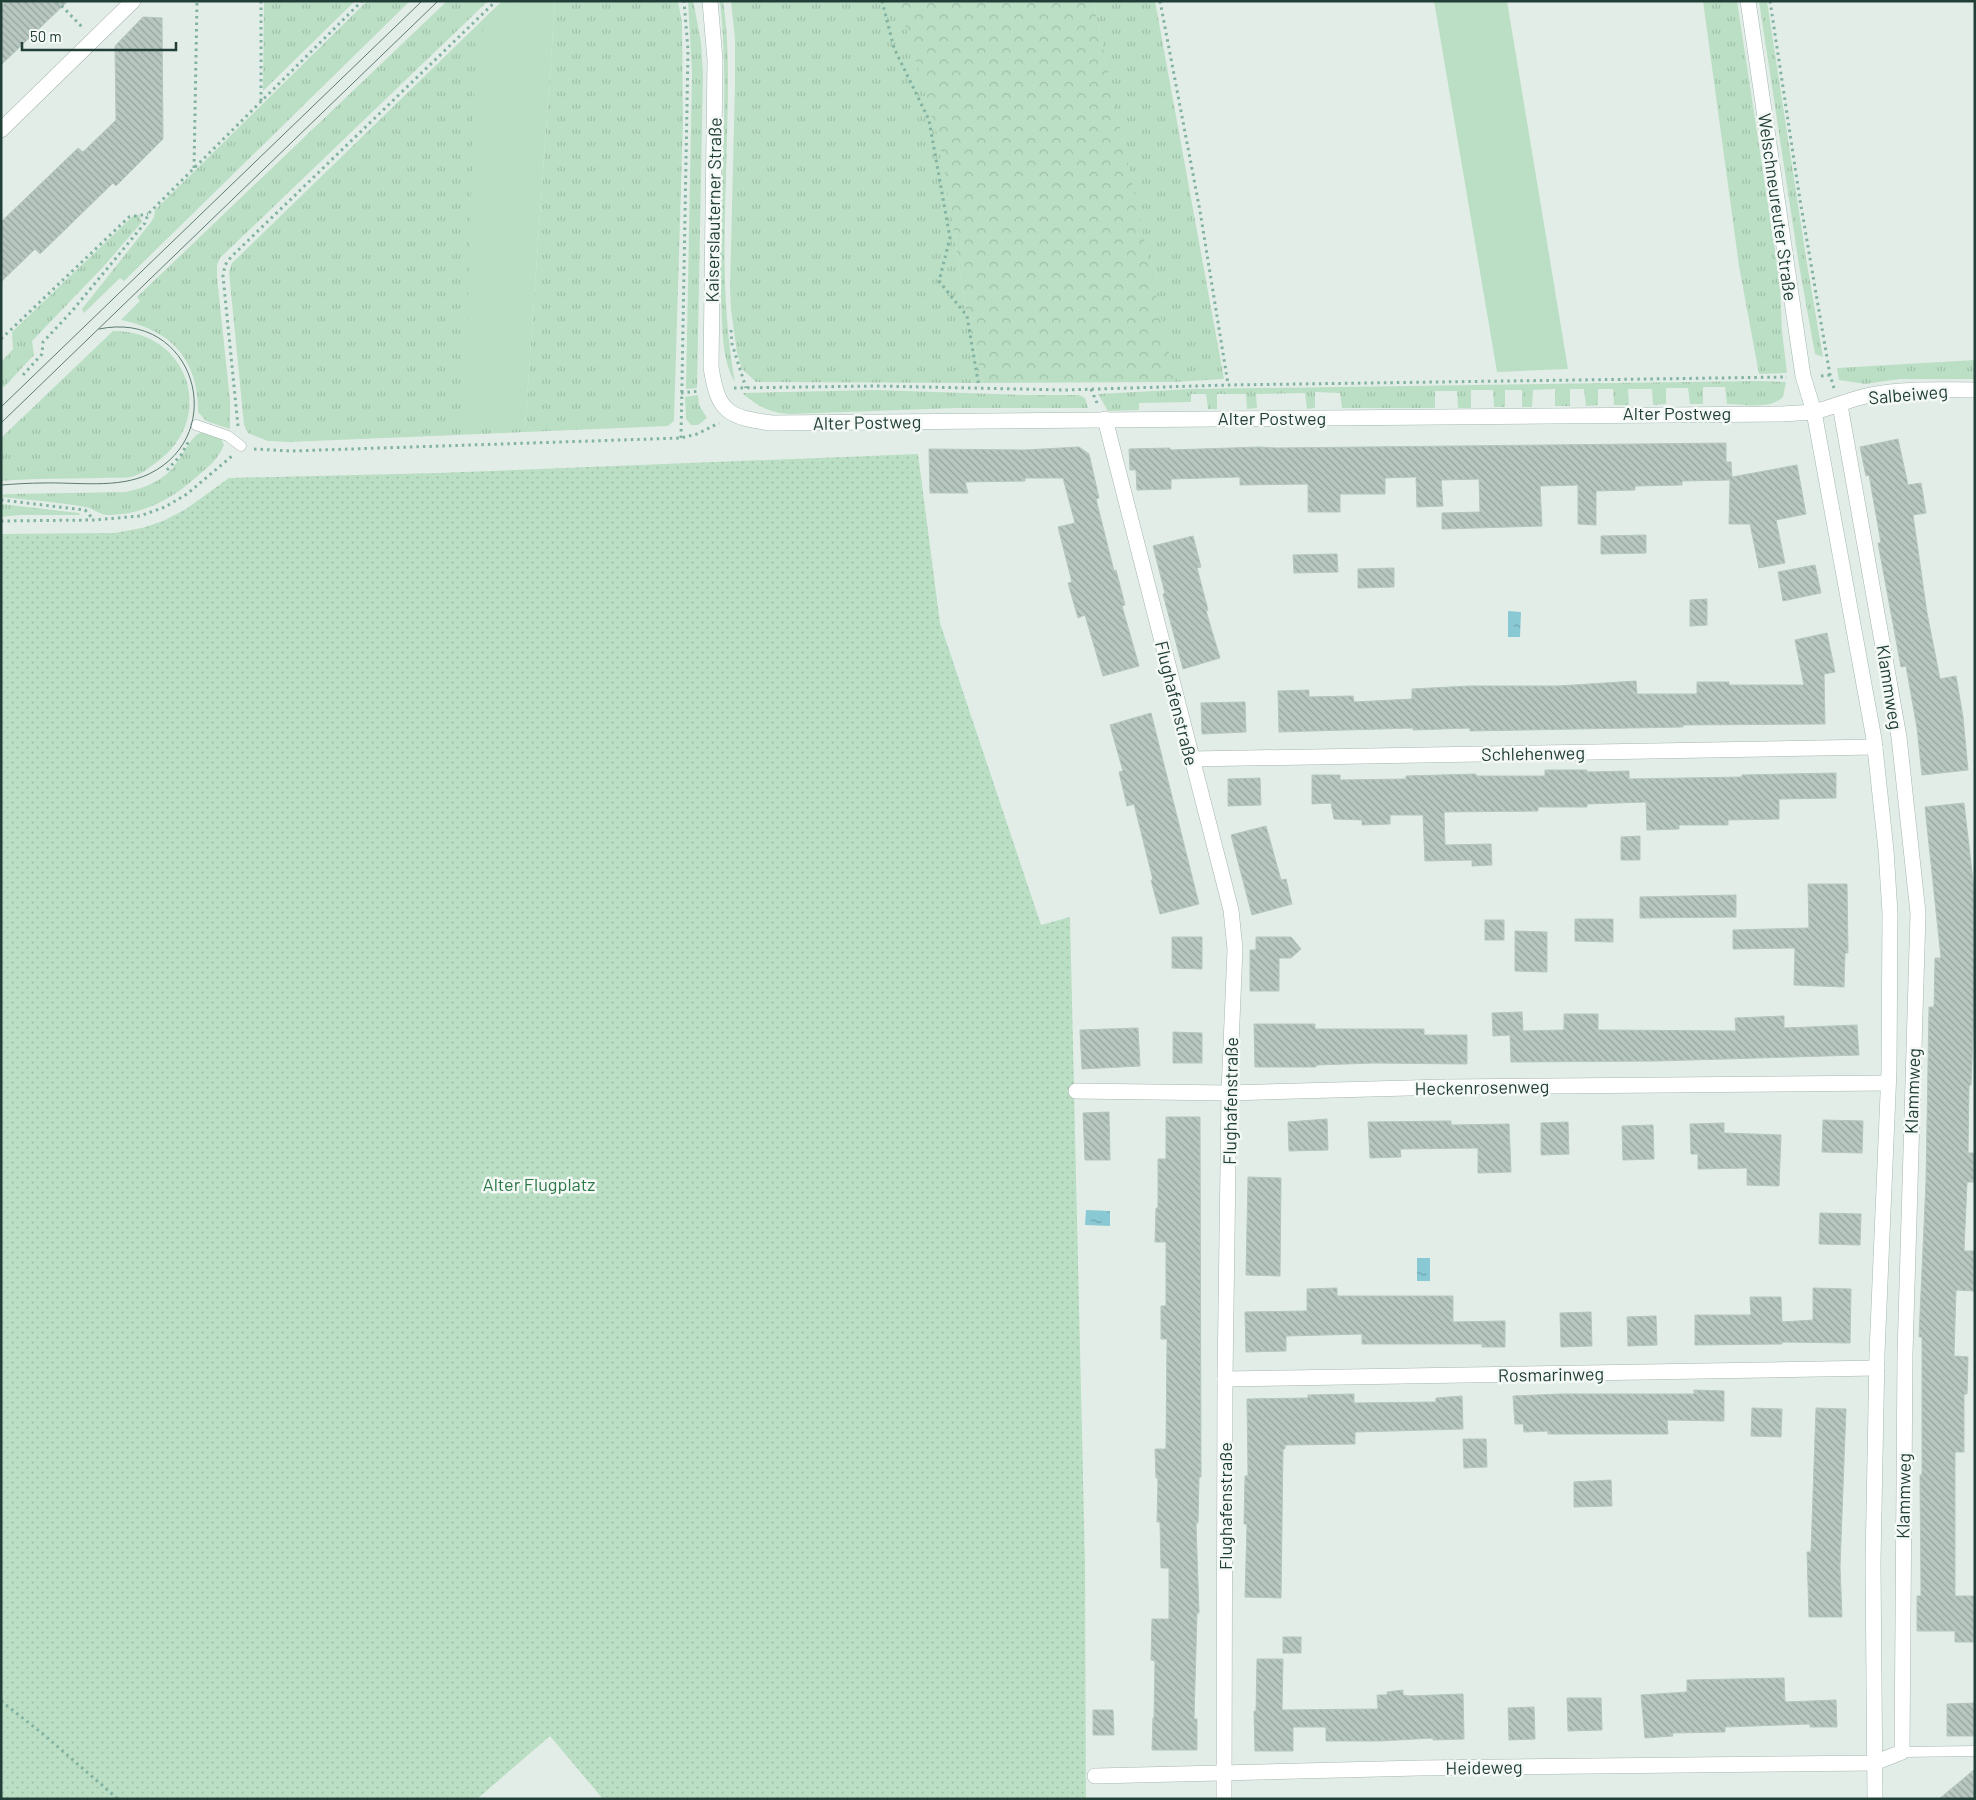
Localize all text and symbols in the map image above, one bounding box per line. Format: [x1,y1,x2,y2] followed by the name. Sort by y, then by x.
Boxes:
[22,20,176,52] scale bar
[30,27,62,45] text: 50 m
[1754,112,1802,302] street label: Welschneureuter Straße
[700,117,726,303] street label: Kaiserslauterner Straße
[1867,380,1949,408] street label: Salbeiweg
[1623,402,1731,424] street label: Alter Postweg
[1218,407,1326,429] street label: Alter Postweg
[813,410,921,434] street label: Alter Postweg
[1151,638,1203,768] street label: Flughafenstraße
[1872,643,1908,731] street label: Klammweg
[1481,741,1585,765] street label: Schlehenweg
[1218,1037,1242,1165] street label: Flughafenstraße
[1900,1048,1924,1134] street label: Klammweg
[1414,1075,1550,1099] street label: Heckenrosenweg
[483,1173,595,1195] park label: Alter Flugplatz
[1498,1362,1604,1386] street label: Rosmarinweg
[1214,1442,1236,1570] street label: Flughafenstraße
[1891,1453,1915,1539] street label: Klammweg
[1445,1755,1523,1779] street label: Heideweg

